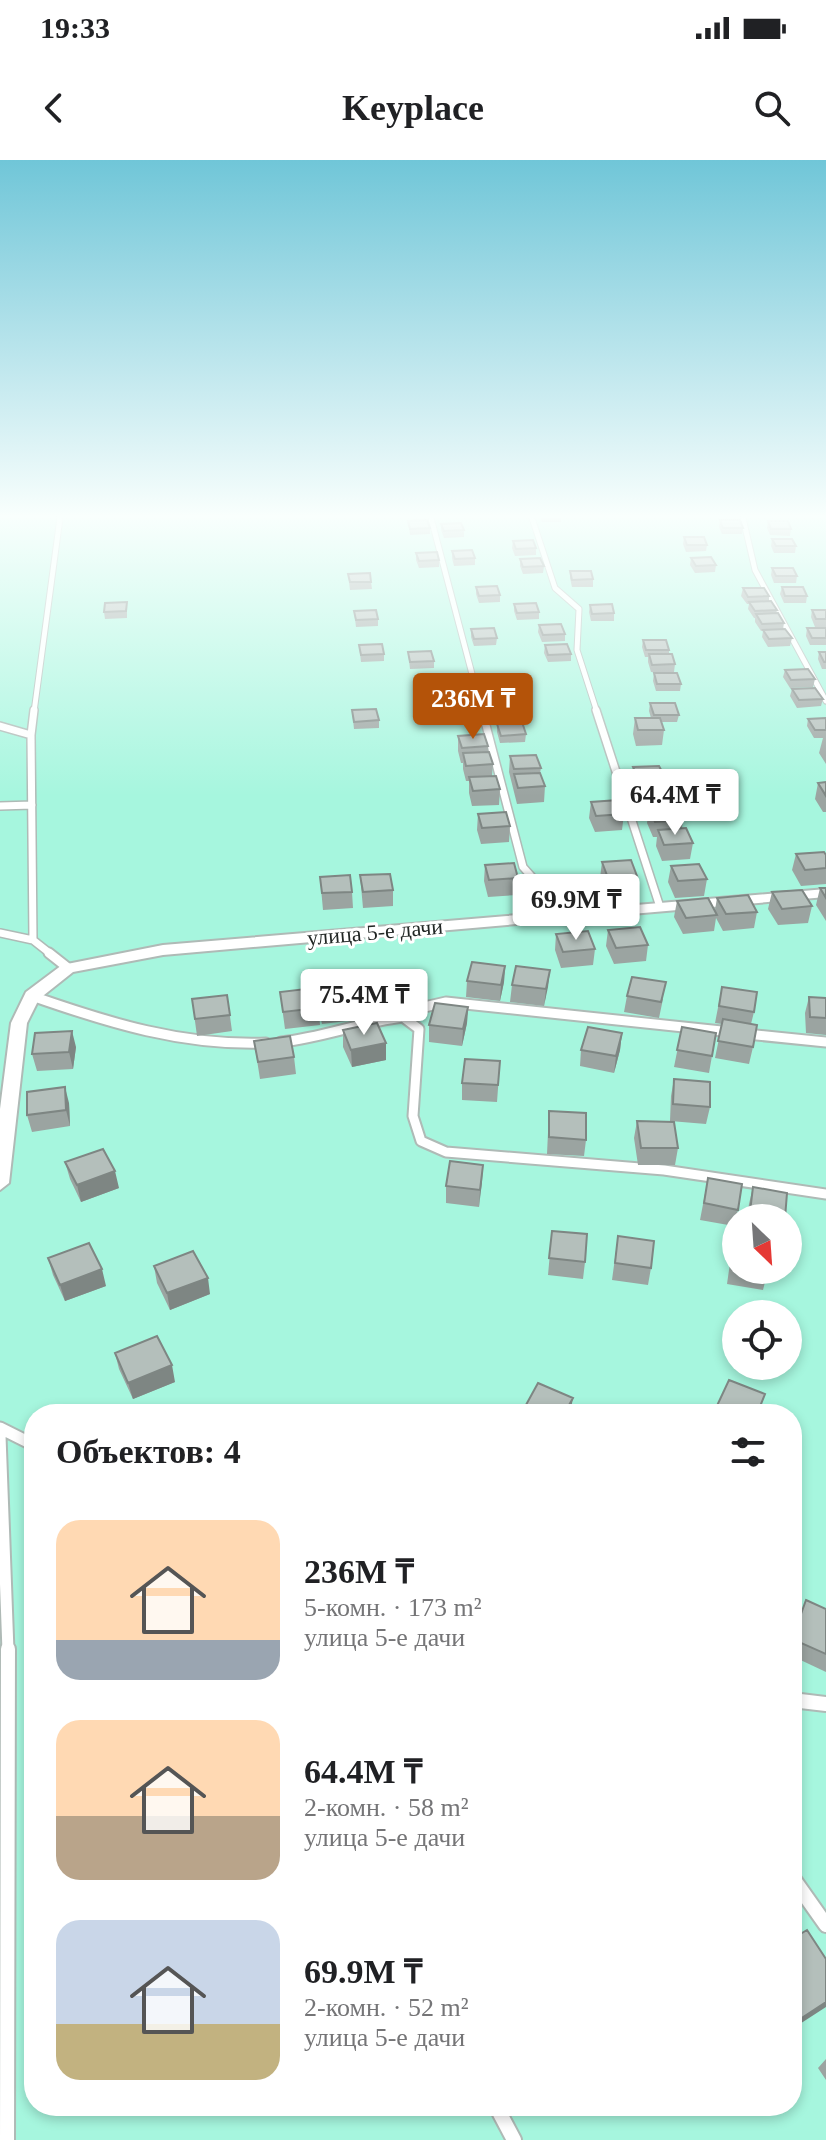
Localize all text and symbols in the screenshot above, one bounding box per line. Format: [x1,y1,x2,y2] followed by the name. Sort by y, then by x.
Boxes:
[40,11,110,44] text: 19:33
[32,86,76,130] icon: back
[750,86,794,130] icon: search
[342,88,484,128] text: Keyplace
[408,673,538,741] pin: 236M ₸
[431,684,515,713] text: 236M ₸
[601,769,749,837] pin: 64.4M ₸
[630,780,720,809] text: 64.4M ₸
[502,874,650,942] pin: 69.9M ₸
[531,885,621,914] text: 69.9M ₸
[306,914,444,950] street label: улица 5-е дачи
[290,969,438,1037] pin: 75.4M ₸
[319,980,409,1009] text: 75.4M ₸
[722,1204,802,1284] north arrow
[722,1204,802,1380] map controls
[722,1300,802,1380] button: locate
[726,1430,770,1474] icon: filters
[56,1433,241,1470] text: Объектов: 4
[120,1552,216,1648] icon: home
[304,1553,414,1590] text: 236M ₸
[304,1593,482,1622] text: 5-комн. · 173 m²
[304,1623,465,1652] text: улица 5-е дачи
[120,1752,216,1848] icon: home
[304,1753,423,1790] text: 64.4M ₸
[304,1793,469,1822] text: 2-комн. · 58 m²
[304,1823,465,1852] text: улица 5-е дачи
[120,1952,216,2048] icon: home
[304,1953,423,1990] text: 69.9M ₸
[304,1993,469,2022] text: 2-комн. · 52 m²
[304,2023,465,2052] text: улица 5-е дачи

